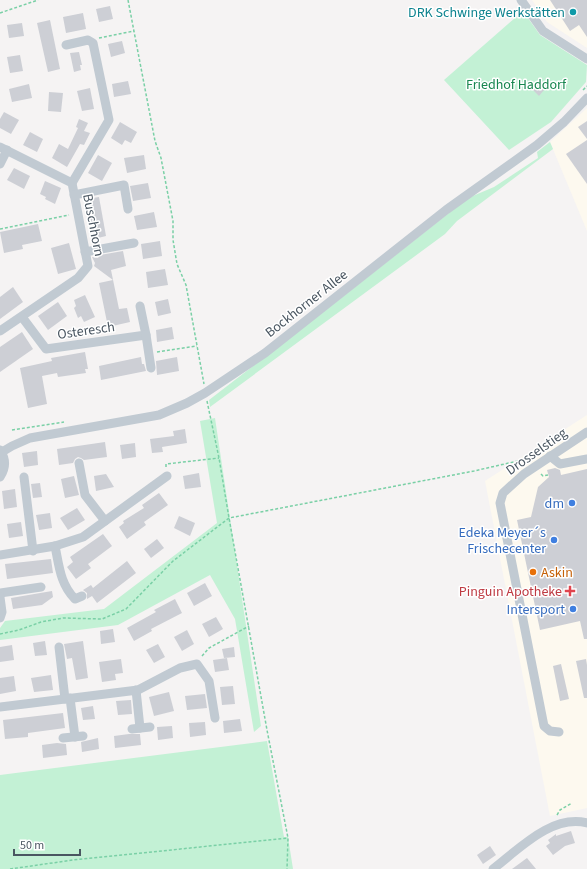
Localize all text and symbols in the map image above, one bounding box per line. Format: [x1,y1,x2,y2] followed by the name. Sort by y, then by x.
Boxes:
[408,3,565,23] place label: DRK Schwinge Werkstätten
[568,7,578,17] marker: DRK Schwinge Werkstätten
[466,75,567,95] park label: Friedhof Haddorf
[77,192,109,258] street label: Buschhorn
[261,265,352,342] street label: Bockhorner Allee
[56,317,116,345] street label: Osteresch
[502,423,571,480] street label: Drosselstieg
[545,494,564,514] place label: dm
[567,498,577,508] marker: dm
[458,523,546,559] place label: Edeka Meyer´s Frischecenter
[549,535,559,545] marker: Edeka Meyer´s Frischecenter
[541,563,573,583] place label: Askin
[528,567,538,577] marker: Askin
[459,582,562,602] place label: Pinguin Apotheke
[565,586,575,596] marker: Pinguin Apotheke
[507,600,565,620] place label: Intersport
[568,604,578,614] marker: Intersport
[14,831,80,857] scale bar
[20,837,44,854] text: 50 m

